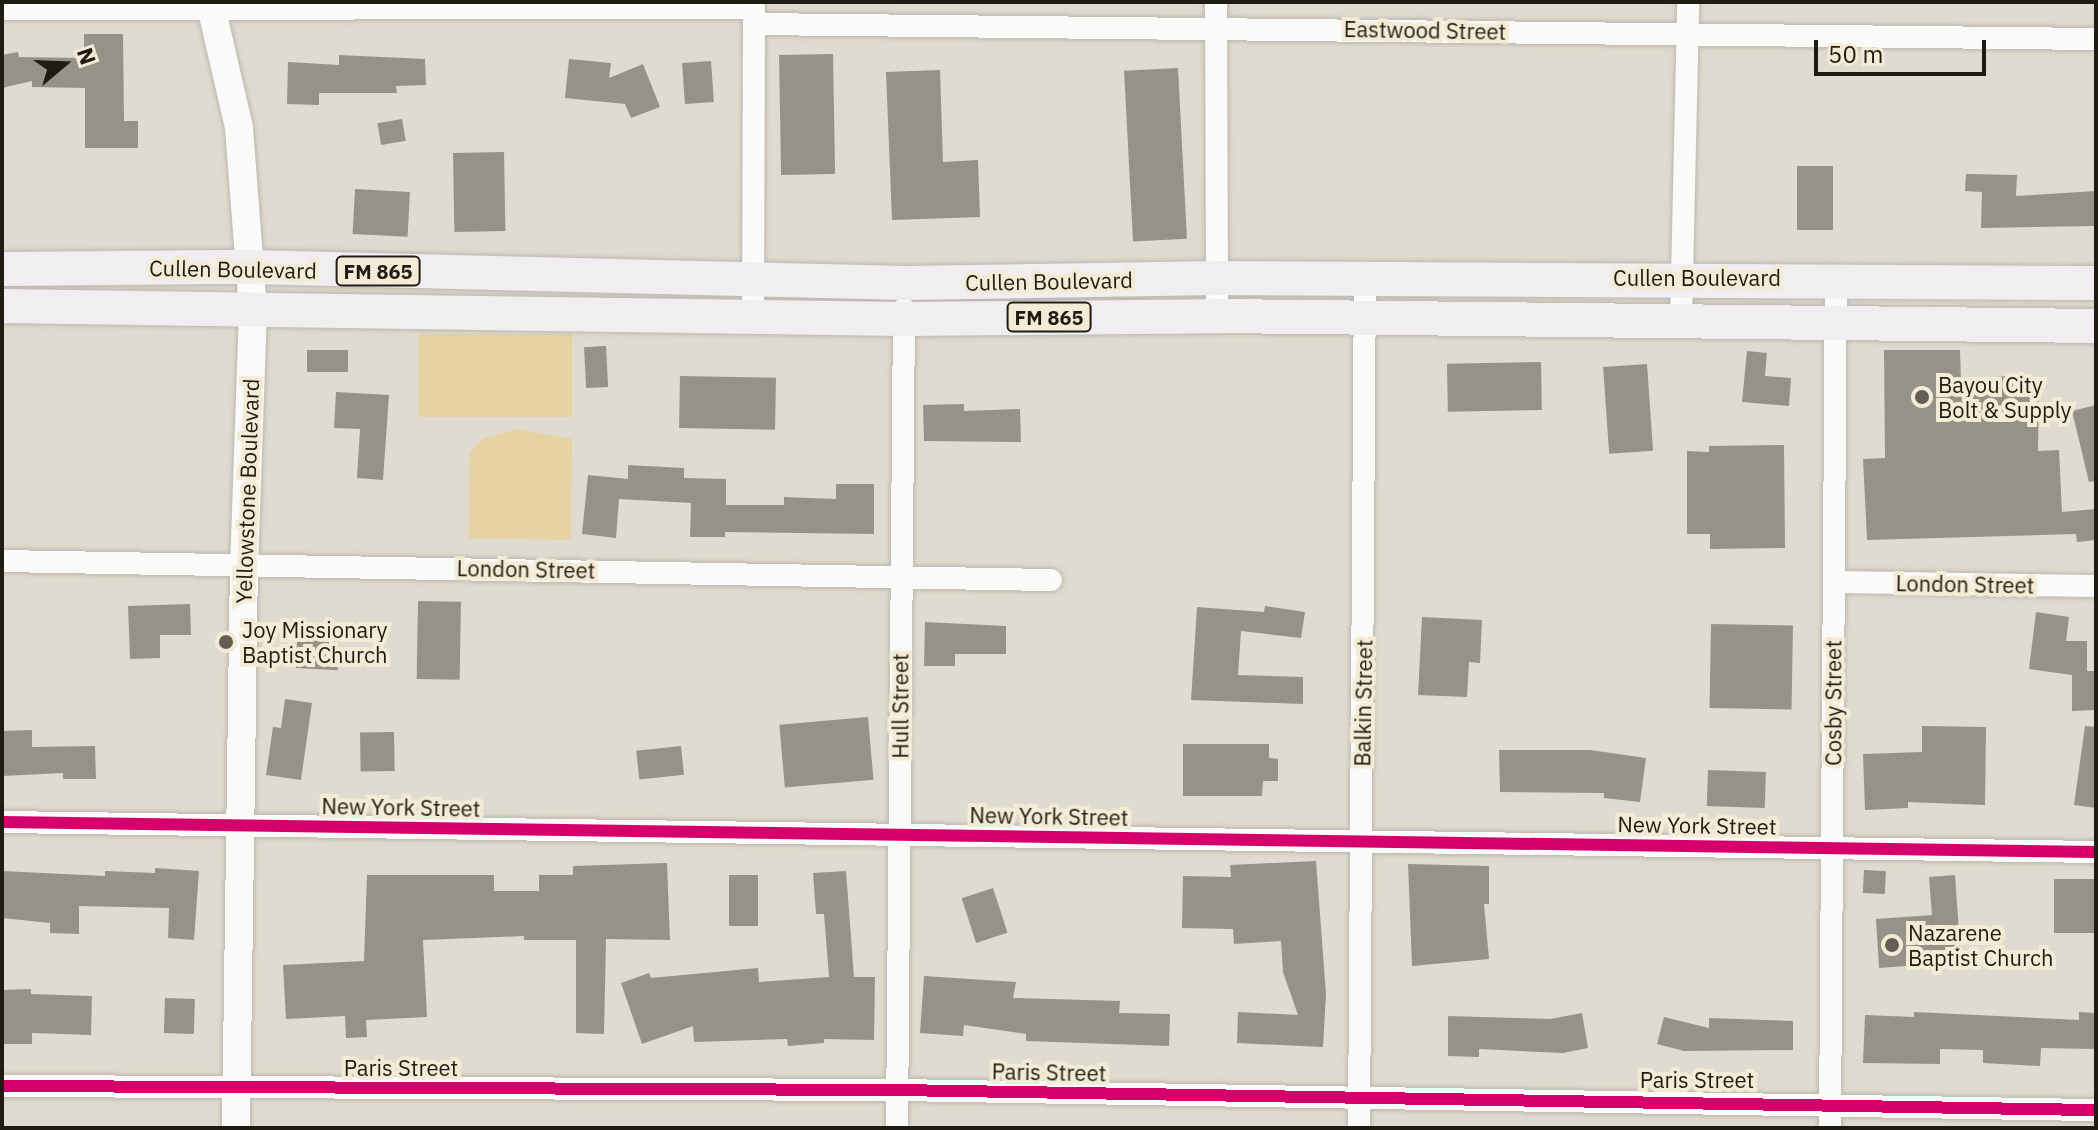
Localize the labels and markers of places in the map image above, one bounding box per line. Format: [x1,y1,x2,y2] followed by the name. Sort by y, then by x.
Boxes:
[1938,371,2071,422] place label: Bayou City Bolt & Supply
[1913,388,1931,406] marker: Bayou City Bolt & Supply
[242,616,388,668] place label: Joy Missionary Baptist Church
[217,633,235,651] marker: Joy Missionary Baptist Church
[1908,919,2054,970] place label: Nazarene Baptist Church
[1883,936,1901,954] marker: Nazarene Baptist Church

